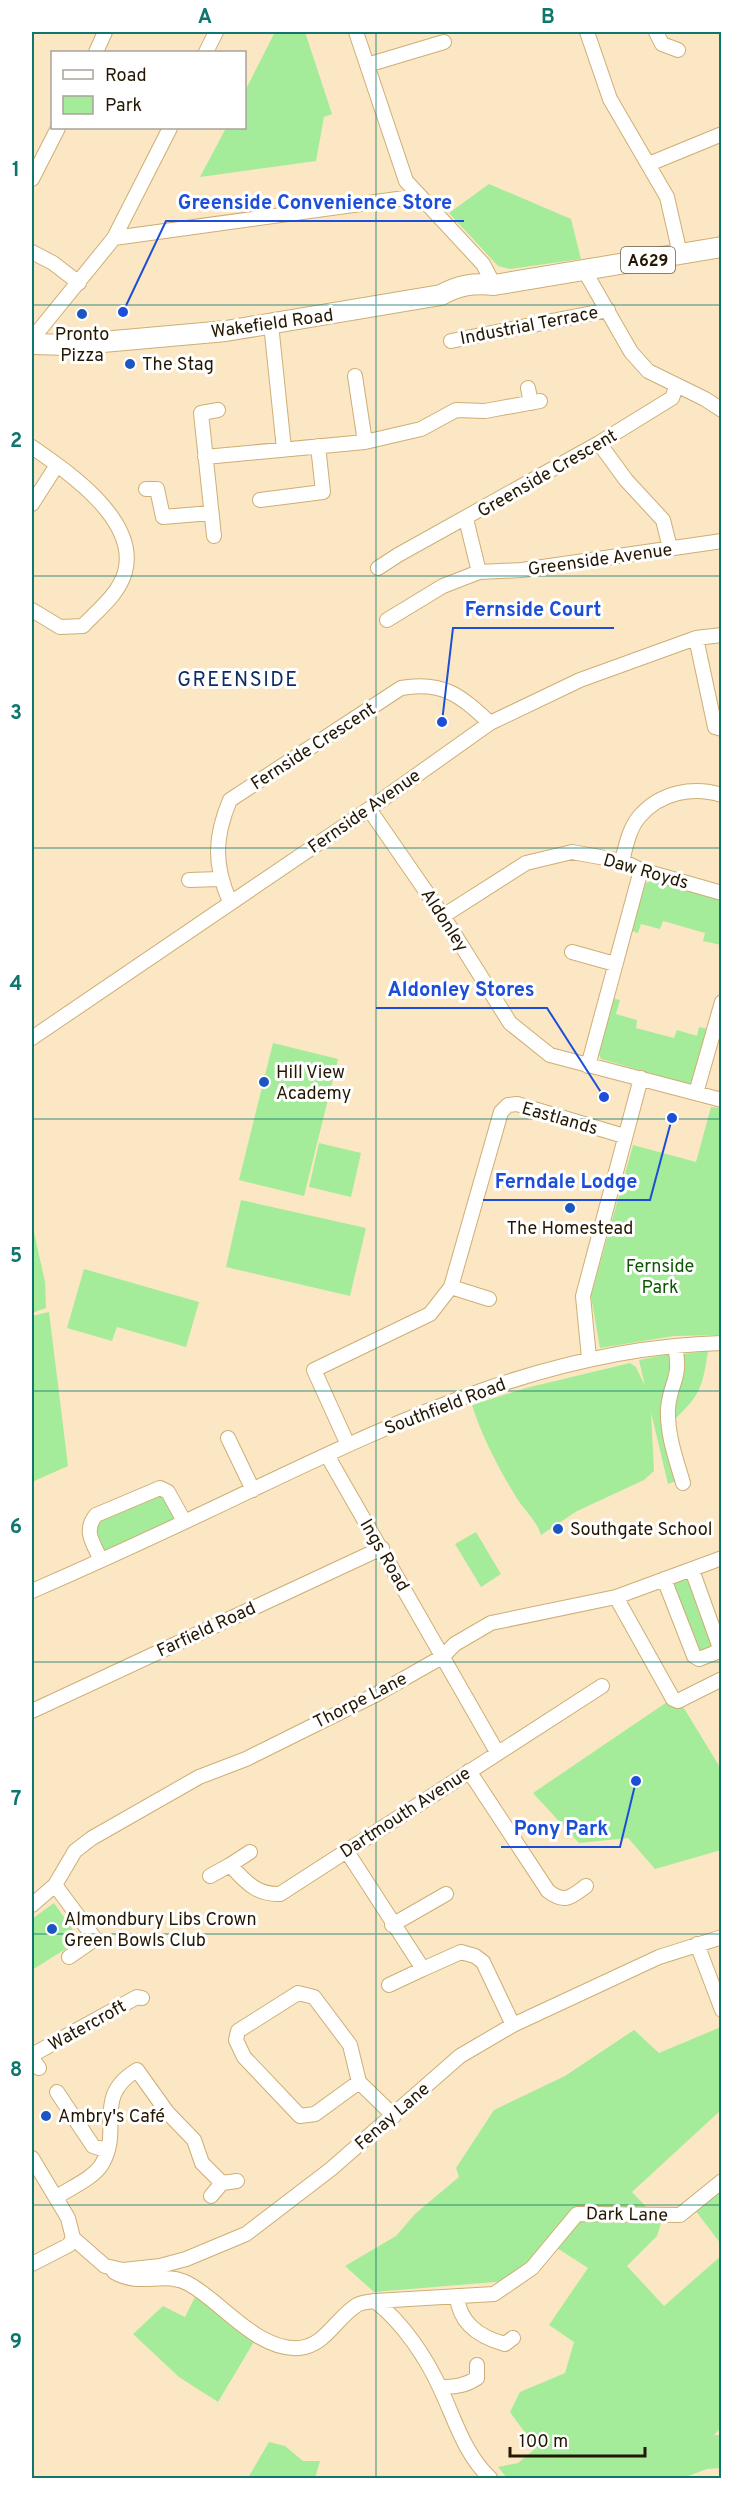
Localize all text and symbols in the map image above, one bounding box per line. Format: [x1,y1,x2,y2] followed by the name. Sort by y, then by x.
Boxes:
[198,5,212,31] text: A
[541,5,555,31] text: B
[51,51,246,129] legend
[105,65,147,88] text: Road
[105,95,142,118] text: Park
[12,158,20,184] text: 1
[166,183,464,221] callout: Greenside Convenience Store
[178,191,452,217] text: Greenside Convenience Store
[621,247,675,273] road number: A629
[458,302,600,351] street label: Industrial Terrace
[209,305,335,344] street label: Wakefield Road
[75,307,89,321] marker: Pronto Pizza
[55,324,109,368] place label: Pronto Pizza
[142,354,214,377] place label: The Stag
[123,357,137,371] marker: The Stag
[474,425,622,524] street label: Greenside Crescent
[10,429,22,455] text: 2
[527,539,674,582] street label: Greenside Avenue
[453,590,614,628] callout: Fernside Court
[465,598,601,624] text: Fernside Court
[177,668,299,694] district label: GREENSIDE
[247,698,381,796] street label: Fernside Crescent
[10,701,22,727] text: 3
[304,765,426,860] street label: Fernside Avenue
[600,849,691,896] street label: Daw Royds
[415,885,473,957] street label: Aldonley
[376,970,547,1008] callout: Aldonley Stores
[10,972,22,998] text: 4
[387,978,535,1004] text: Aldonley Stores
[276,1062,351,1106] place label: Hill View Academy
[257,1075,271,1089] marker: Hill View Academy
[519,1098,600,1141] street label: Eastlands
[483,1162,650,1200] callout: Ferndale Lodge
[495,1170,637,1196] text: Ferndale Lodge
[563,1201,577,1215] marker: The Homestead
[507,1218,633,1241] place label: The Homestead
[10,1244,22,1270] text: 5
[626,1256,694,1300] park label: Fernside Park
[382,1374,510,1441] street label: Southfield Road
[10,1515,22,1541] text: 6
[354,1515,414,1596] street label: Ings Road
[570,1519,712,1542] place label: Southgate School
[551,1522,565,1536] marker: Southgate School
[154,1597,260,1663] street label: Farfield Road
[310,1668,411,1735] street label: Thorpe Lane
[336,1763,475,1864] street label: Dartmouth Avenue
[11,1787,21,1813] text: 7
[501,1809,620,1847] callout: Pony Park
[514,1817,608,1843] text: Pony Park
[64,1909,257,1953] place label: Almondbury Libs Crown Green Bowls Club
[45,1922,59,1936] marker: Almondbury Libs Crown Green Bowls Club
[45,1996,131,2057] street label: Watercroft
[10,2058,22,2084] text: 8
[351,2078,435,2156] street label: Fenay Lane
[58,2106,165,2129] place label: Ambry's Café
[39,2109,53,2123] marker: Ambry's Café
[586,2203,668,2228] street label: Dark Lane
[10,2330,22,2356] text: 9
[510,2420,645,2458] scale bar
[519,2431,568,2454] text: 100 m

